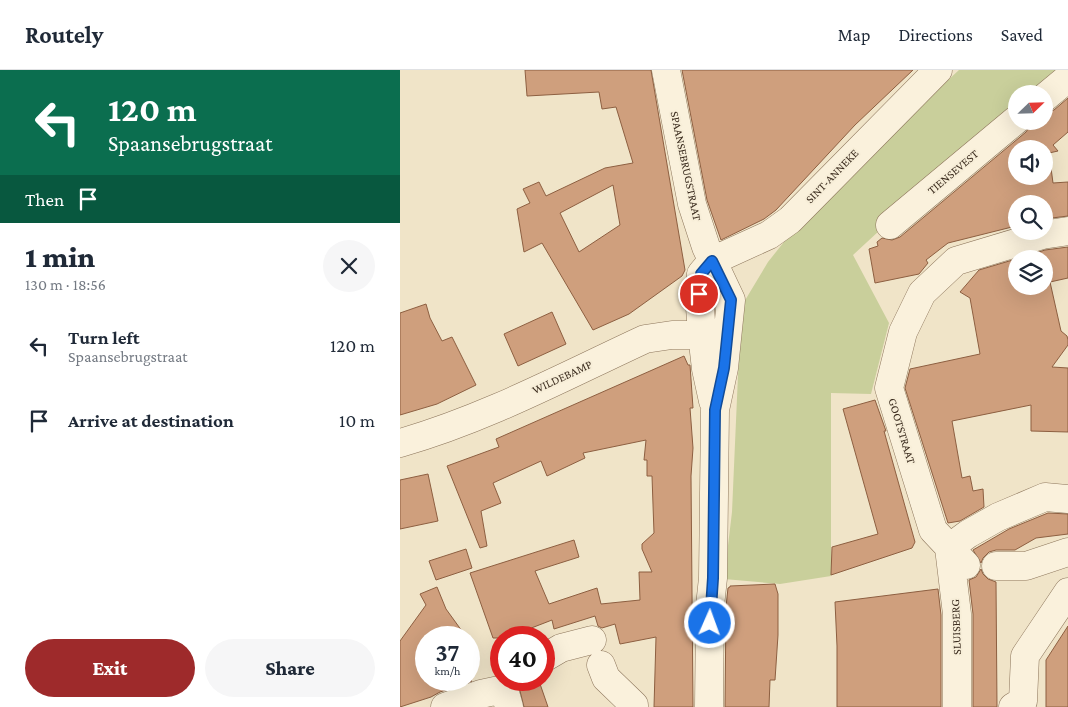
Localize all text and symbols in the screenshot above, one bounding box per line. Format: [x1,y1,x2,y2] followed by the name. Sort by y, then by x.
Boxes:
[25,21,104,48] text: Routely
[838,25,870,45] text: Map
[898,25,973,45] text: Directions
[1001,25,1043,45] text: Saved
[1008,85,1052,130] north arrow
[1008,85,1053,295] map controls
[25,90,90,155] icon: left
[108,90,197,129] text: 120 m
[668,110,705,222] street label: SPAANSEBRUGSTRAAT
[108,131,272,156] text: Spaansebrugstraat
[1008,140,1053,185] button: sound
[803,146,862,206] street label: SINT-ANNEKE
[925,146,982,197] street label: TIENSEVEST
[74,185,102,213] icon: arrive
[25,189,64,210] text: Then
[1008,195,1053,240] button: search
[25,240,95,273] text: 1 min
[323,240,375,292] button: close
[1008,250,1053,295] button: layers
[678,273,720,315] pin
[25,276,106,293] text: 130 m · 18:56
[685,280,713,308] icon: arrive
[68,327,140,348] text: Turn left
[25,332,53,360] icon: left
[330,335,375,356] text: 120 m
[68,348,188,365] text: Spaansebrugstraat
[530,357,594,397] street label: WILDEBAMP
[885,396,919,466] street label: GOOTSTRAAT
[25,407,53,435] icon: arrive
[68,410,234,431] text: Arrive at destination
[339,410,375,431] text: 10 m
[683,596,735,648] position arrow
[948,598,964,655] street label: SLUISBERG
[490,626,555,691] speed limit sign: 40
[25,639,195,697] button: Exit
[205,639,375,697] button: Share
[436,639,459,666] text: 37
[435,664,460,678] text: km/h

